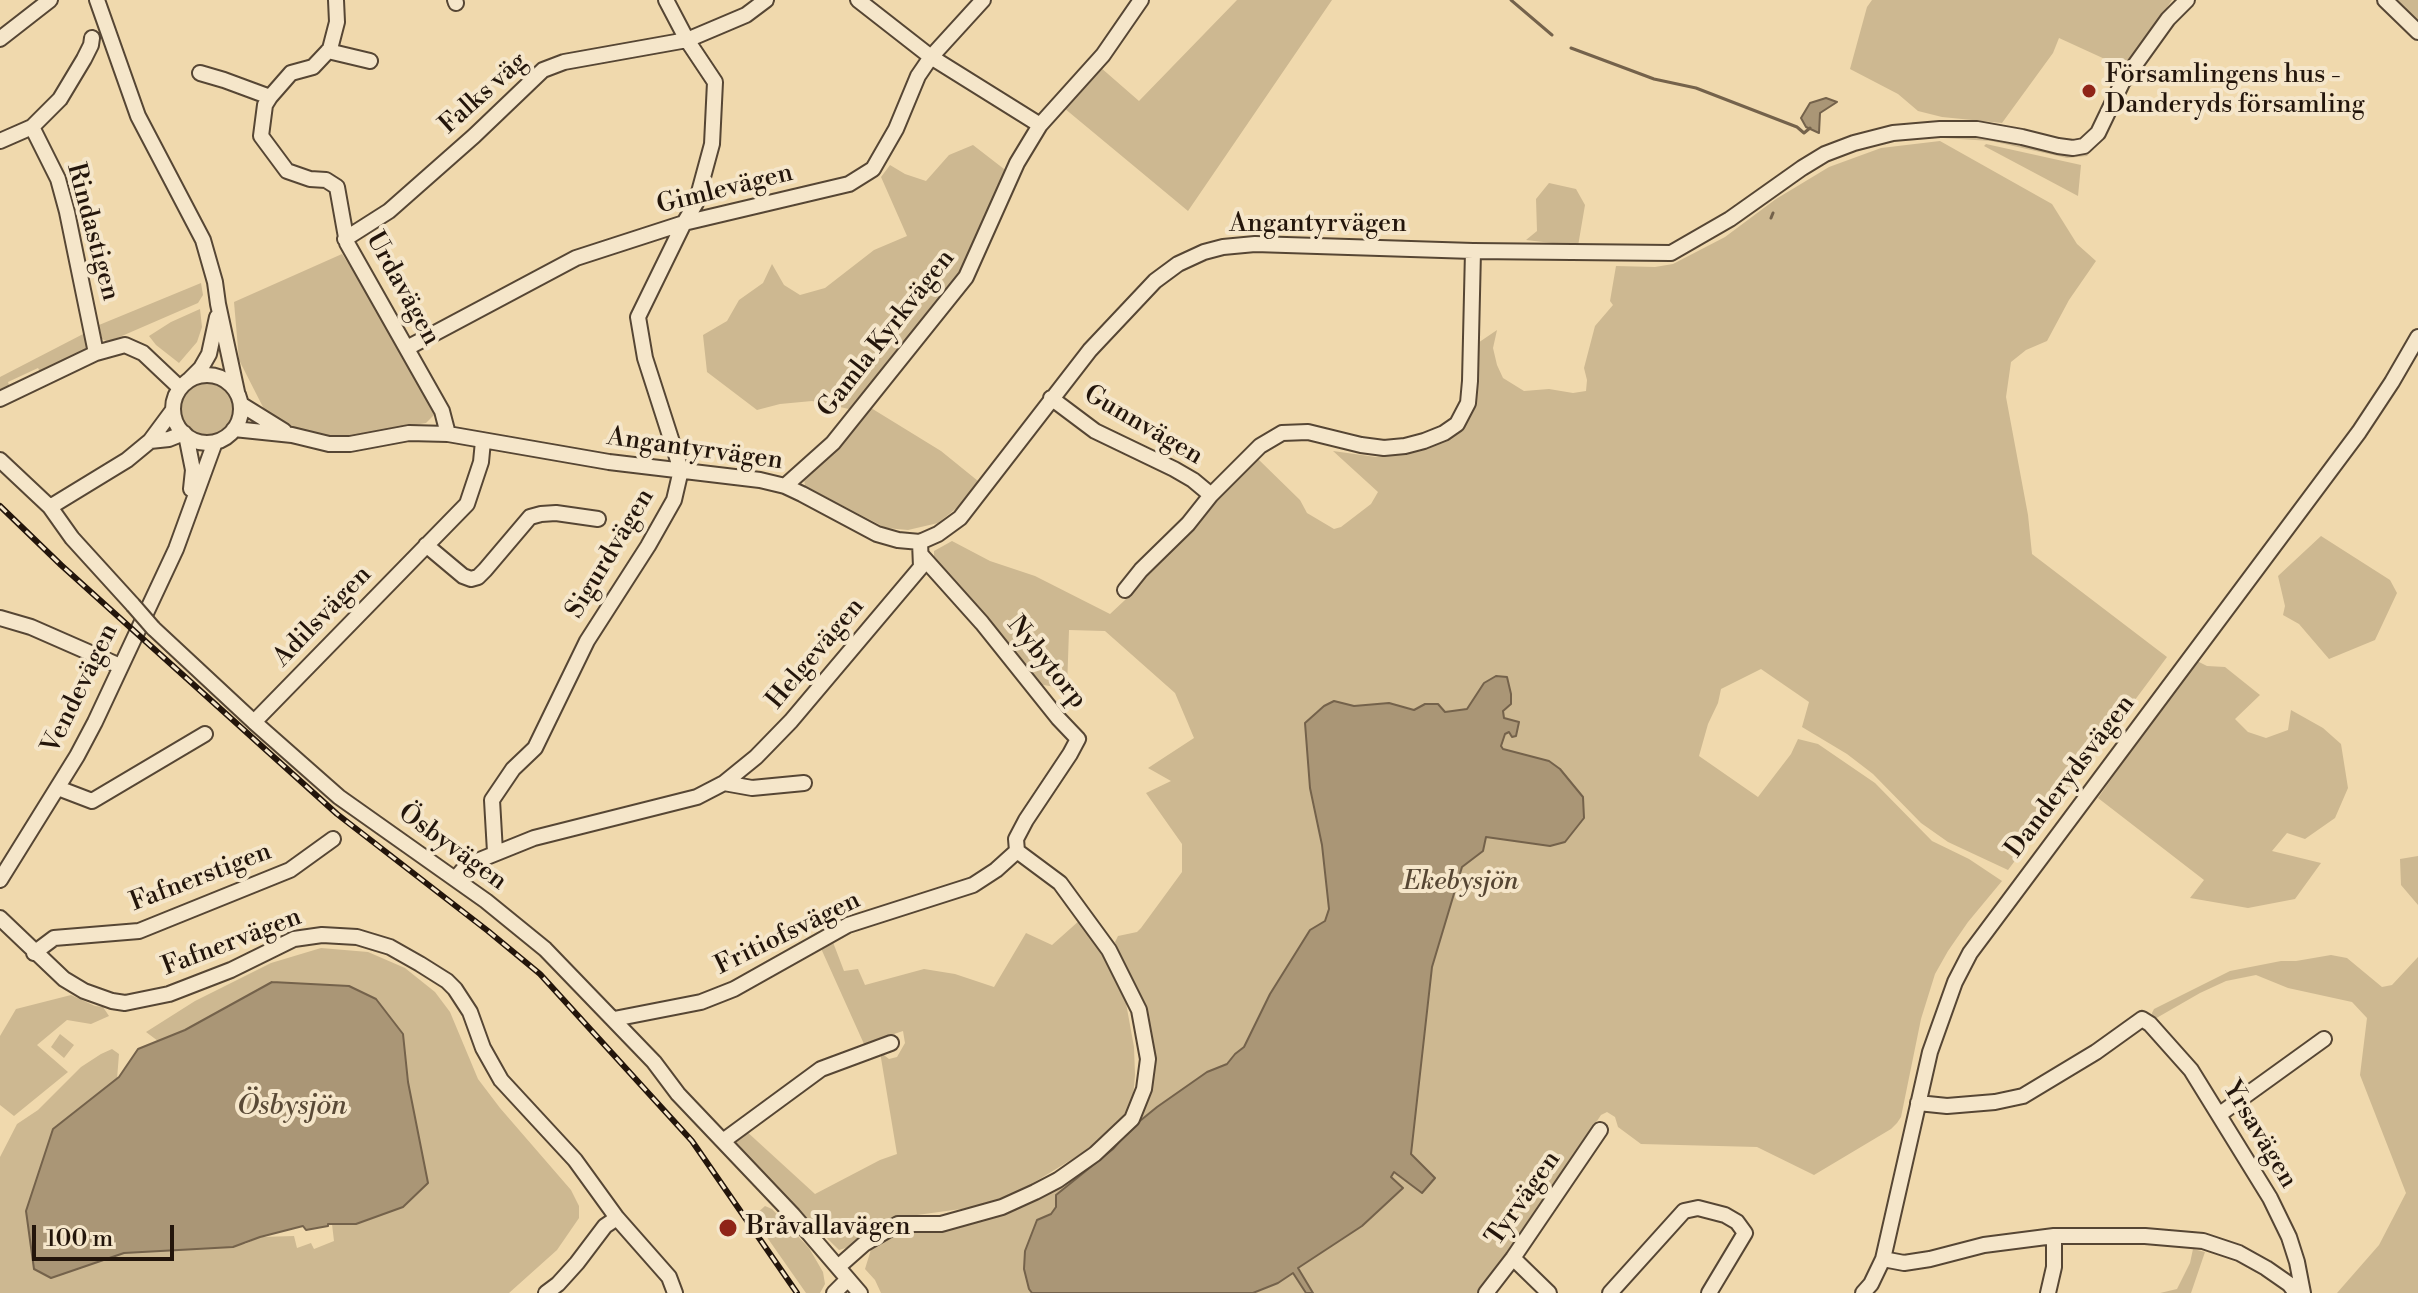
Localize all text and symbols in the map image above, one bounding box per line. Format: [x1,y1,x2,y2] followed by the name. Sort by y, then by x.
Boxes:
[434,47,534,141] street label: Falks väg
[2105,60,2365,122] place label: Församlingens hus - Danderyds församling
[2080,82,2098,100] marker: Församlingens hus - Danderyds församling
[654,158,796,222] street label: Gimlevägen
[59,160,125,304] street label: Rindastigen
[1229,209,1407,241] street label: Angantyrvägen
[358,227,446,351] street label: Urdavägen
[812,244,962,424] street label: Gamla Kyrkvägen
[1078,379,1208,473] street label: Gunnvägen
[605,422,785,478] street label: Angantyrvägen
[560,484,662,624] street label: Sigurdvägen
[267,560,379,674] street label: Adilsvägen
[760,592,872,716] street label: Helgevägen
[999,611,1093,715] street label: Nybytorp
[36,619,126,759] street label: Vendevägen
[2000,690,2142,864] street label: Danderydsvägen
[392,798,512,898] street label: Ösbyvägen
[126,837,276,919] street label: Fafnerstigen
[1403,867,1519,899] park label: Ekebysjön
[710,885,866,983] street label: Fritiofsvägen
[158,902,306,984] street label: Fafnervägen
[2215,1076,2303,1194] street label: Yrsavägen
[237,1090,347,1124] water label: Ösbysjön
[1480,1146,1568,1252] street label: Tyrvägen
[36,1209,178,1259] scale bar
[746,1212,910,1244] place label: Bråvallavägen
[717,1217,739,1239] marker: Bråvallavägen
[46,1224,113,1254] text: 100 m

